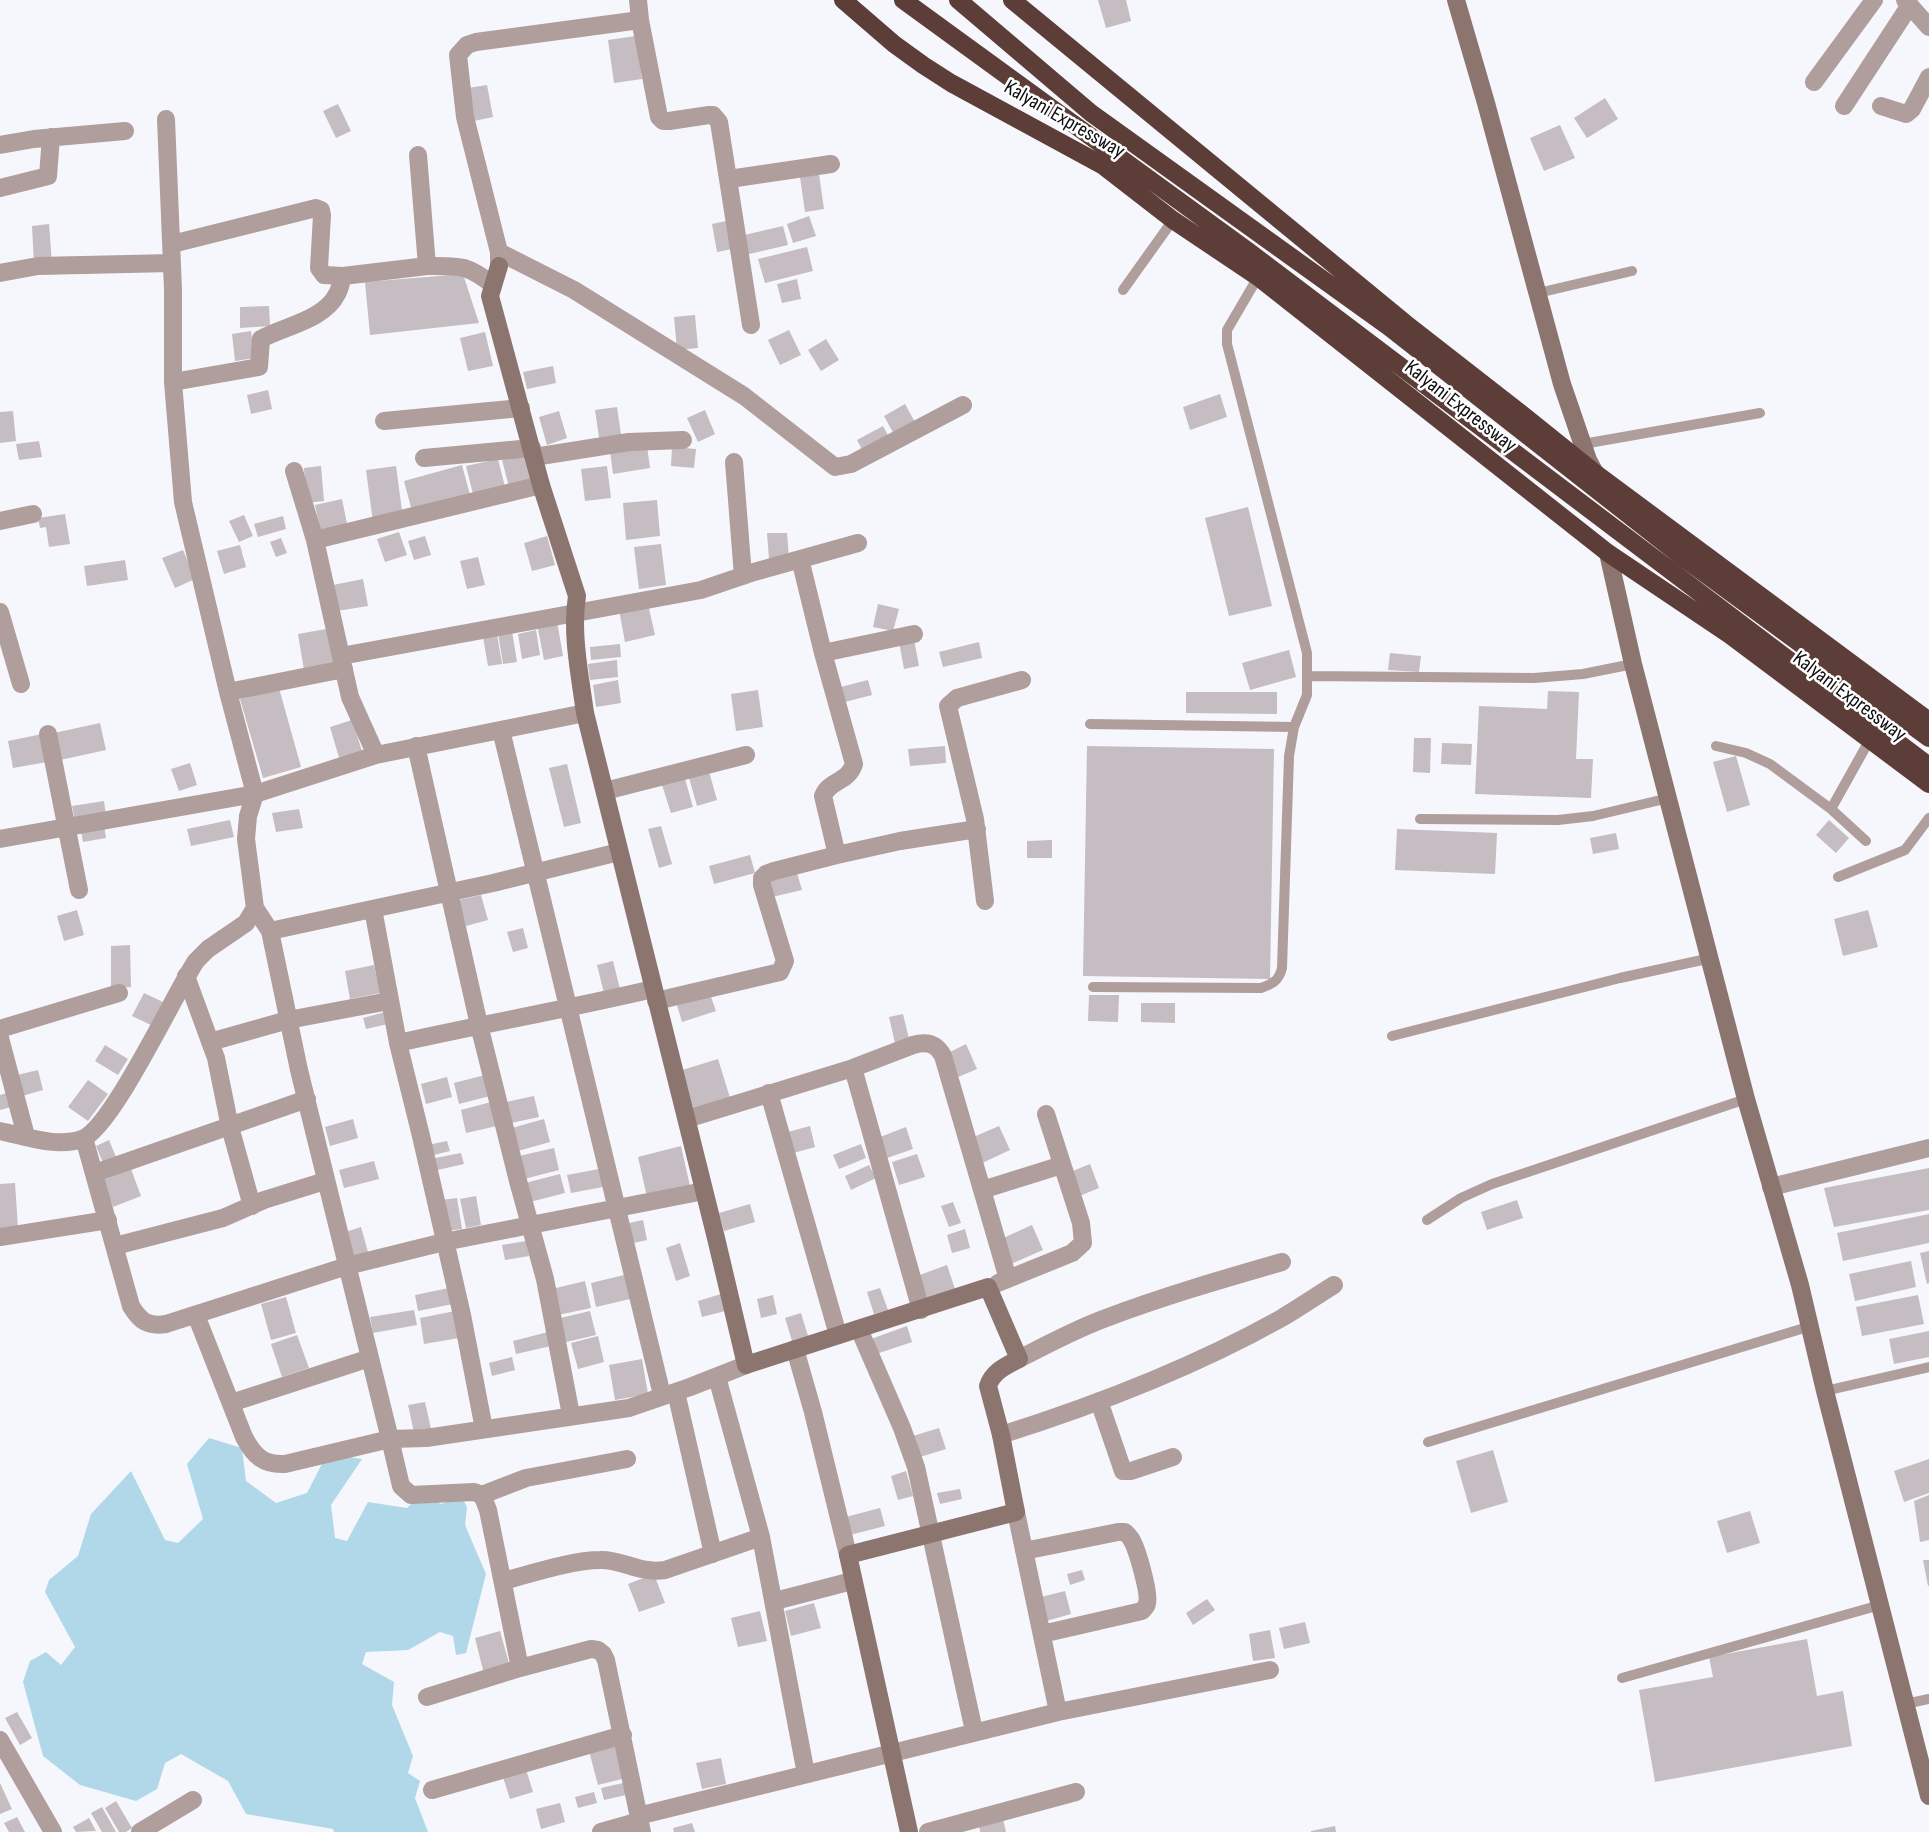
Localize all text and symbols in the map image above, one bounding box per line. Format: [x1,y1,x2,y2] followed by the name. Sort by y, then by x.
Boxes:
[999,75,1129,165] street label: Kalyani Expressway
[1399,355,1521,459] street label: Kalyani Expressway
[1787,646,1911,748] street label: Kalyani Expressway

